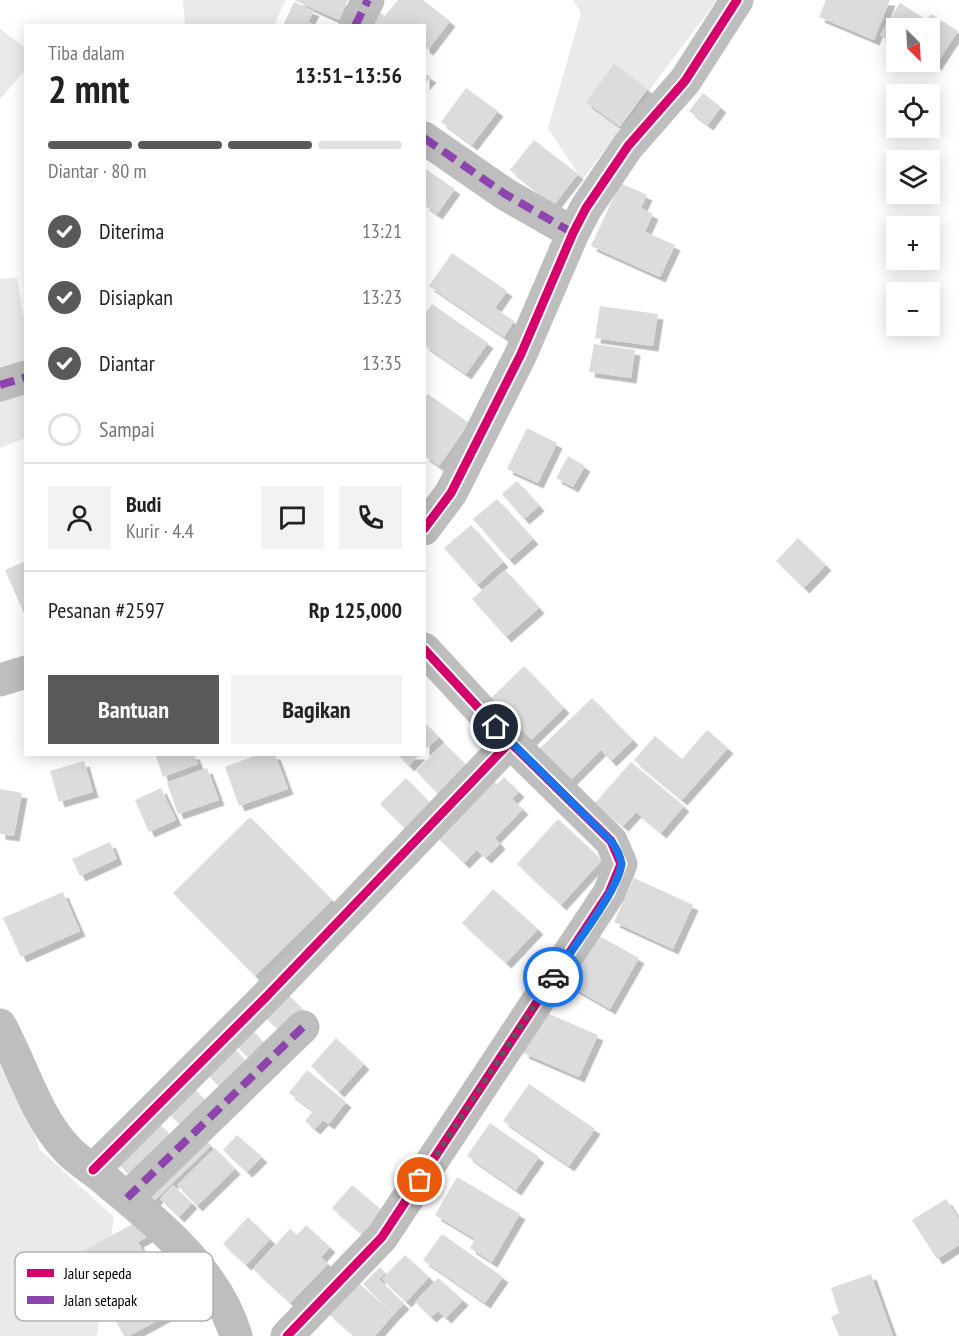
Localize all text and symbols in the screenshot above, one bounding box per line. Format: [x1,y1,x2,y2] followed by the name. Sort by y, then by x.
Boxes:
[886,18,940,72] north arrow
[886,18,940,336] map controls
[48,40,125,66] text: Tiba dalam
[295,61,402,89] text: 13:51–13:56
[48,63,129,114] text: 2 mnt
[886,84,940,138] button: locate
[886,150,940,204] button: layers
[48,158,147,184] text: Diantar · 80 m
[48,215,81,248] icon: check
[886,216,940,270] button: +
[99,217,164,245] text: Diterima
[362,218,402,244] text: 13:21
[48,281,81,314] icon: check
[886,282,940,336] button: −
[99,283,173,311] text: Disiapkan
[362,284,402,310] text: 13:23
[48,347,81,380] icon: check
[99,349,155,377] text: Diantar
[362,350,402,376] text: 13:35
[99,415,155,443] text: Sampai
[48,486,111,549] button: person
[261,486,324,549] button: chat
[339,486,402,549] button: phone
[126,490,161,518] text: Budi
[126,518,194,544] text: Kurir · 4.4
[48,596,165,624] text: Pesanan #2597
[309,596,402,624] text: Rp 125,000
[48,675,219,744] button: Bantuan
[231,675,402,744] button: Bagikan
[470,701,521,752] pin
[479,710,512,743] icon: home
[523,947,583,1007] courier
[537,961,570,994] icon: car
[394,1154,445,1205] pin
[403,1163,436,1196] icon: bag
[15,1252,213,1321] legend
[63,1263,132,1283] text: Jalur sepeda
[63,1290,138,1310] text: Jalan setapak

